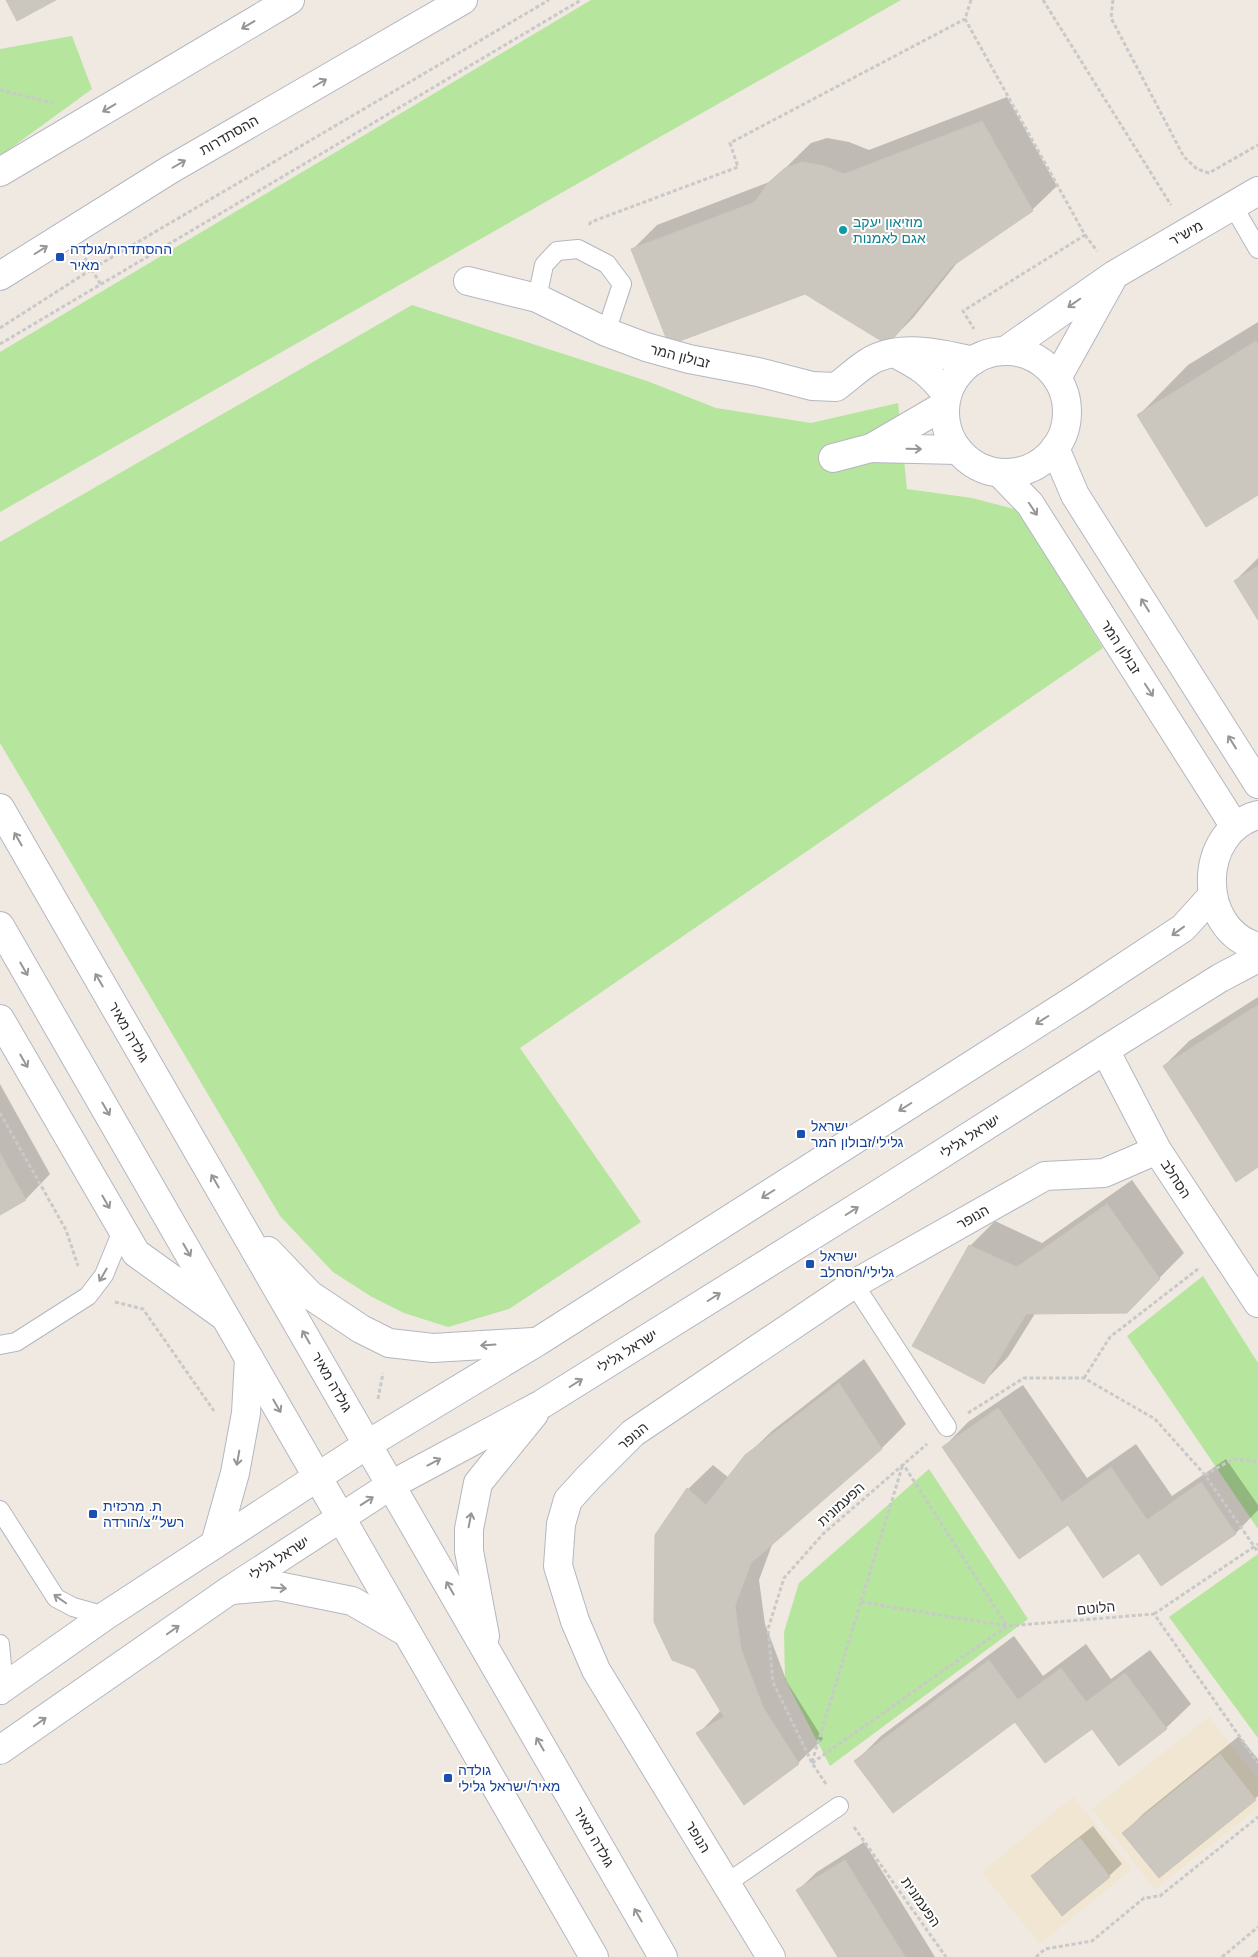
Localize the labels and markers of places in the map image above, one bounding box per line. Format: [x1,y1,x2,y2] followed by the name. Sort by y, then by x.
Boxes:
[853,214,926,246] place label: מוזיאון יעקב אגם לאמנות
[837,224,849,236] marker: מוזיאון יעקב אגם לאמנות
[70,241,172,273] place label: ההסתדרות/גולדה מאיר
[54,251,66,263] marker: ההסתדרות/גולדה מאיר
[811,1118,904,1150] place label: ישראל גלילי/זבולון המר
[795,1128,807,1140] marker: ישראל גלילי/זבולון המר
[820,1248,894,1280] place label: ישראל גלילי/הסחלב
[804,1258,816,1270] marker: ישראל גלילי/הסחלב
[103,1498,184,1530] place label: ת. מרכזית רשל״צ/הורדה
[87,1508,99,1520] marker: ת. מרכזית רשל״צ/הורדה
[458,1762,560,1794] place label: גולדה מאיר/ישראל גלילי
[442,1772,454,1784] marker: גולדה מאיר/ישראל גלילי

